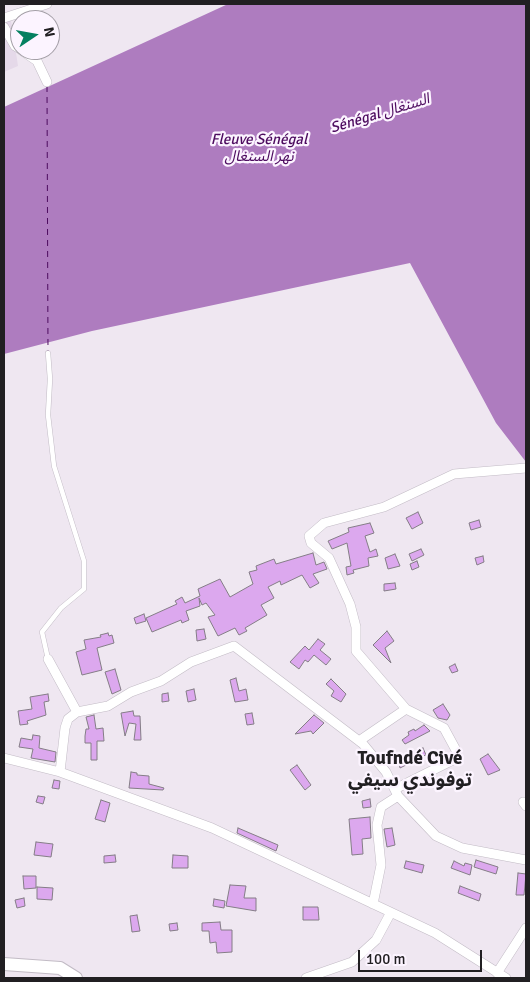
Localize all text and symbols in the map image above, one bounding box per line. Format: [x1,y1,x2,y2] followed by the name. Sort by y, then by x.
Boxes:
[10,10,60,60] north arrow
[40,25,59,39] text: N
[328,90,432,138] water label: Sénégal السنغال
[211,131,307,166] water label: Fleuve Sénégal نهر السنغال
[348,748,472,792] district label: Toufndé Civé توفوندي سيفي
[360,940,484,972] scale bar
[366,950,406,968] text: 100 m

